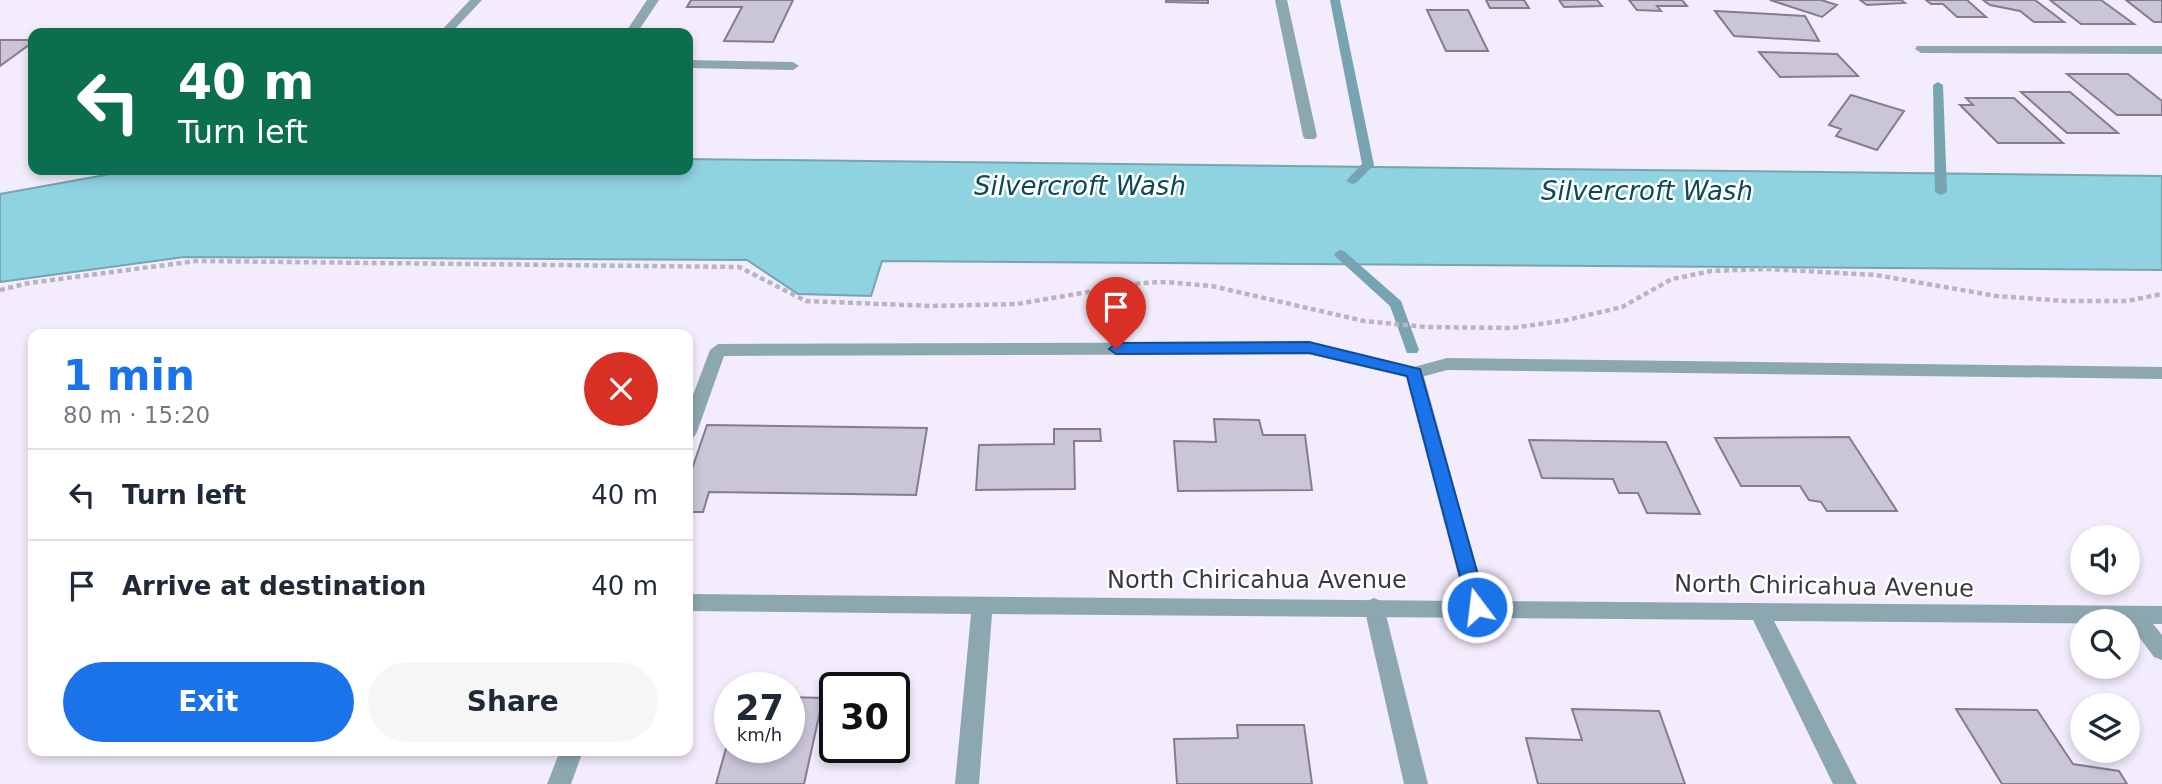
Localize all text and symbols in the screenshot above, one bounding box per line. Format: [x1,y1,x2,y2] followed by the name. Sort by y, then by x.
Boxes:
[178,54,314,111] text: 40 m
[63,56,154,147] icon: left
[178,113,308,151] text: Turn left
[974,171,1186,201] water label: Silvercroft Wash
[1541,176,1753,206] water label: Silvercroft Wash
[1086,277,1146,349] pin
[1097,288,1135,326] icon: arrive
[63,351,195,400] text: 1 min
[584,352,658,426] button: close
[63,402,210,428] text: 80 m · 15:20
[63,476,101,514] icon: left
[122,480,246,510] text: Turn left
[591,480,658,510] text: 40 m
[2070,525,2140,763] map controls
[2070,525,2140,595] button: sound
[1107,566,1407,594] street label: North Chiricahua Avenue
[63,567,101,605] icon: arrive
[1674,569,1974,603] street label: North Chiricahua Avenue
[1440,570,1514,644] position arrow
[122,571,426,601] text: Arrive at destination
[591,571,658,601] text: 40 m
[2070,609,2140,679] button: search
[63,662,354,742] button: Exit
[368,662,658,742] button: Share
[819,672,910,763] speed limit sign: 30
[735,688,784,728] text: 27
[2070,693,2140,763] button: layers
[737,724,782,745] text: km/h

